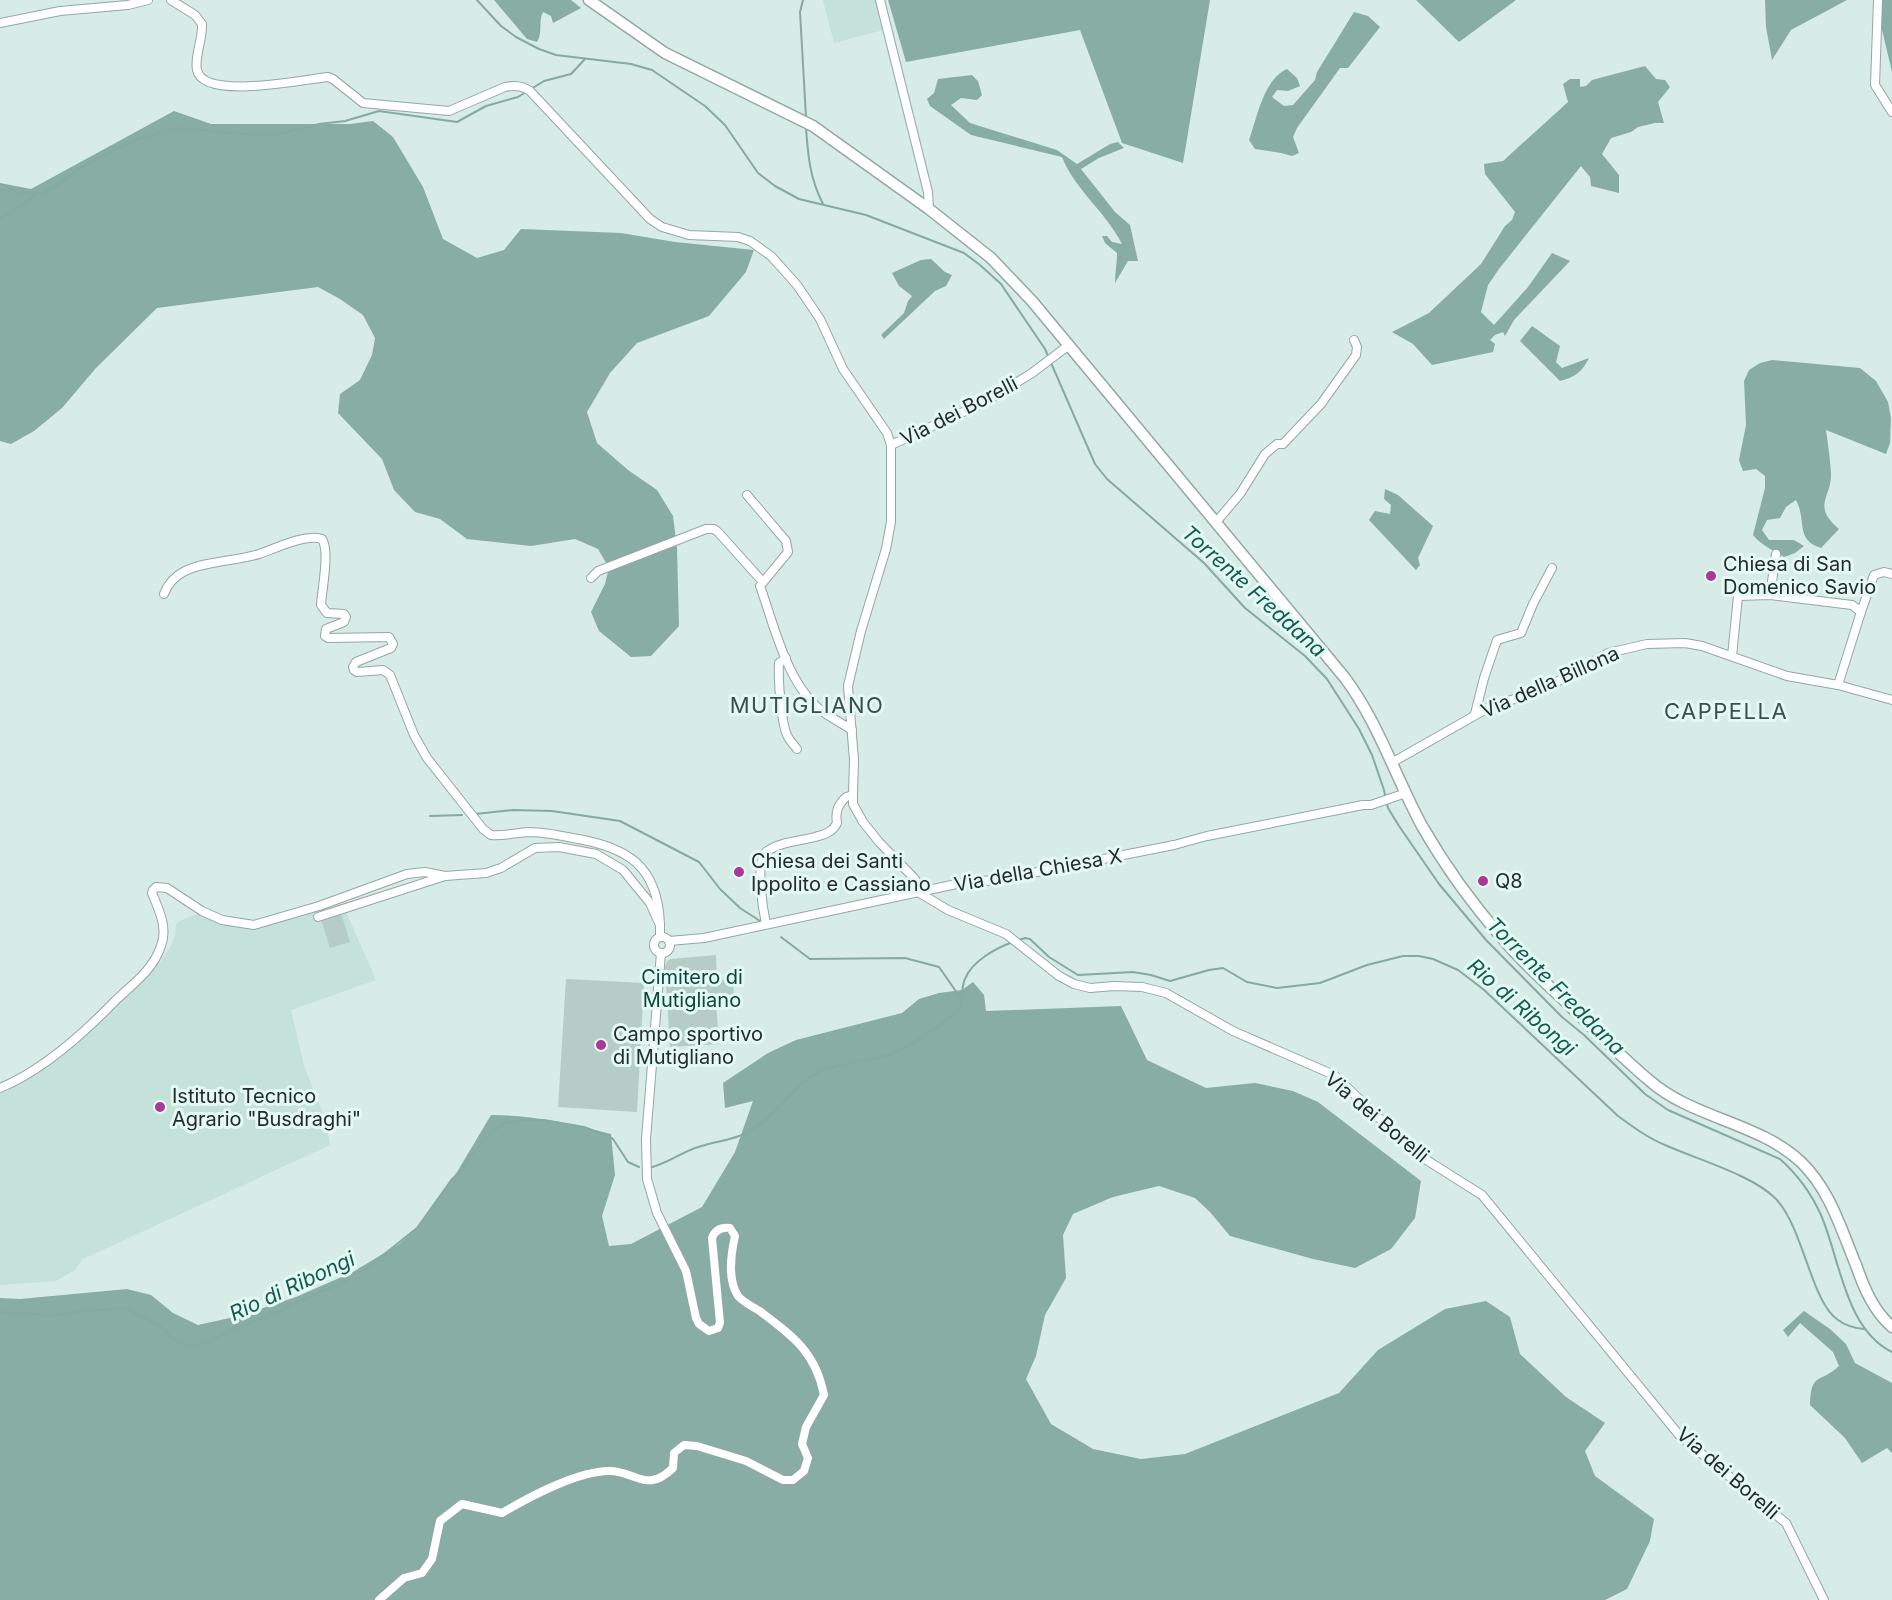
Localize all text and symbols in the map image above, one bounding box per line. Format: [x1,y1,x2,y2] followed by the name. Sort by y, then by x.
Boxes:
[896,371,1022,451] street label: Via dei Borelli
[1177,520,1331,662] water label: Torrente Freddana
[1723,552,1876,599] place label: Chiesa di San Domenico Savio
[1704,569,1718,583] marker: Chiesa di San Domenico Savio
[1477,641,1623,723] street label: Via della Billona
[730,692,884,718] district label: MUTIGLIANO
[1664,698,1788,724] district label: CAPPELLA
[952,843,1124,897] street label: Via della Chiesa X
[751,849,931,896] place label: Chiesa dei Santi Ippolito e Cassiano
[732,865,746,879] marker: Chiesa dei Santi Ippolito e Cassiano
[1495,869,1523,893] place label: Q8
[1476,874,1490,888] marker: Q8
[1482,912,1630,1060] water label: Torrente Freddana
[1463,953,1582,1061] water label: Rio di Ribongi
[641,965,743,1012] park label: Cimitero di Mutigliano
[613,1022,763,1069] place label: Campo sportivo di Mutigliano
[594,1038,608,1052] marker: Campo sportivo di Mutigliano
[1320,1067,1434,1167] street label: Via dei Borelli
[172,1084,361,1131] place label: Istituto Tecnico Agrario "Busdraghi"
[153,1100,167,1114] marker: Istituto Tecnico Agrario "Busdraghi"
[225,1246,359,1326] water label: Rio di Ribongi
[1672,1422,1784,1524] street label: Via dei Borelli

